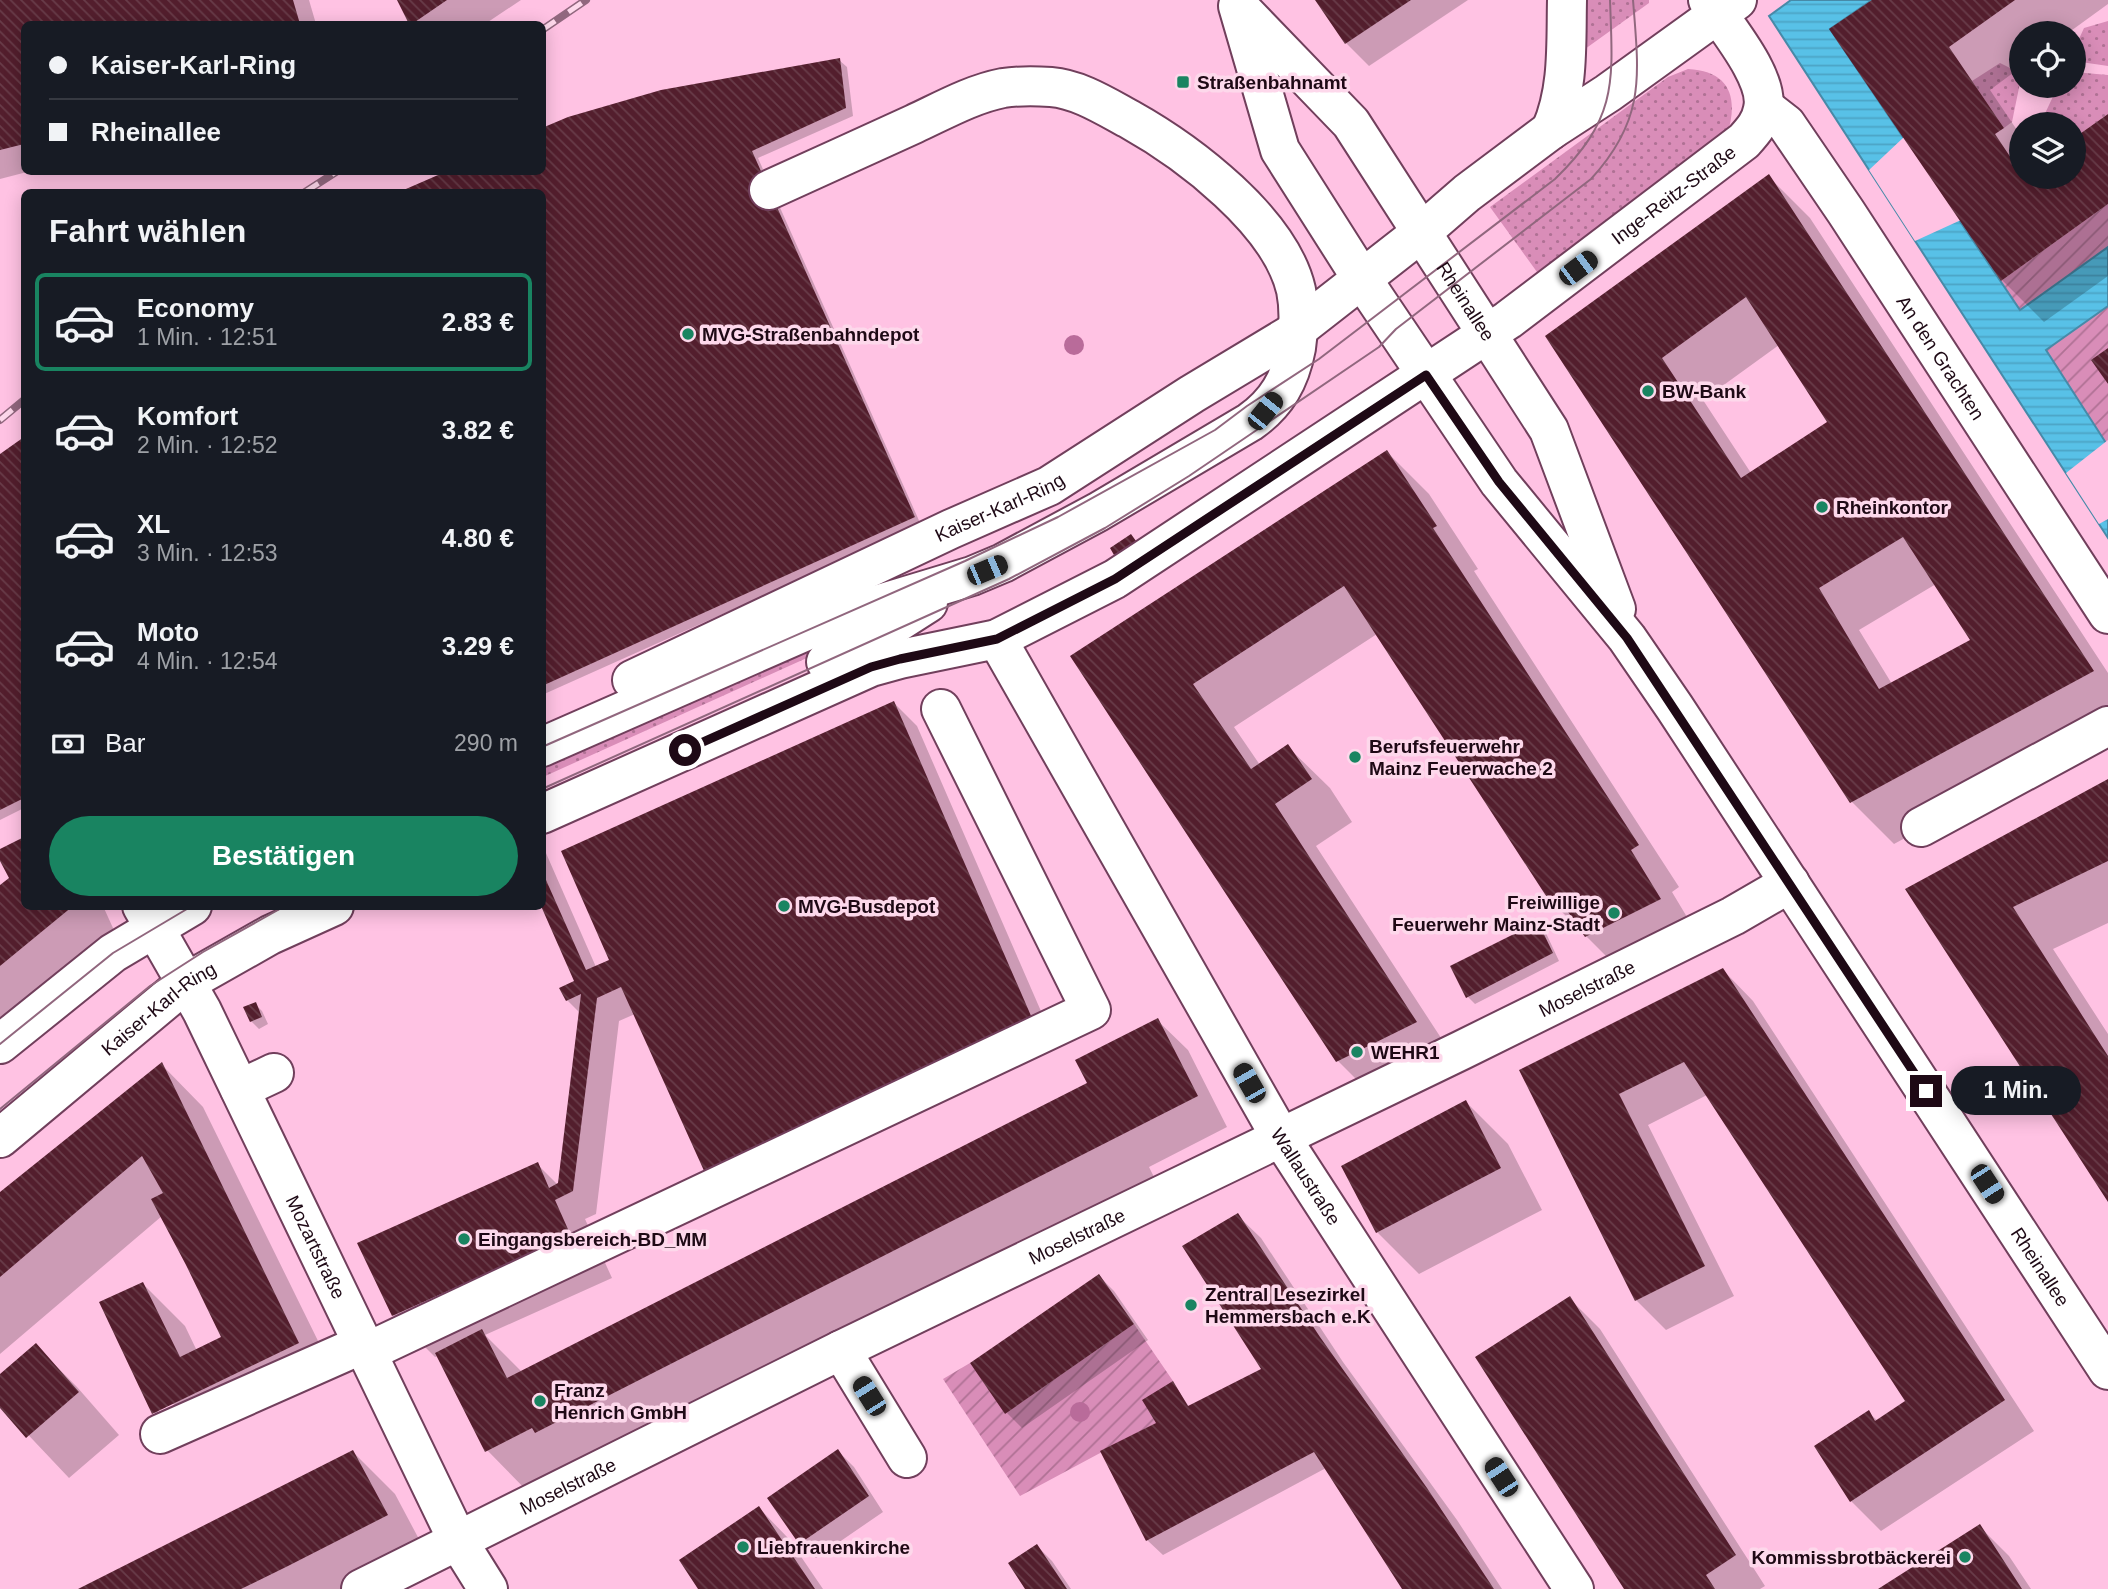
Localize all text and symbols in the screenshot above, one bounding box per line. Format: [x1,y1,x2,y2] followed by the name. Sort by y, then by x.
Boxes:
[2009,21,2086,189] map controls
[2009,21,2086,98] button: locate
[91,50,296,80] text: Kaiser-Karl-Ring
[1197,72,1348,93] place label: Straßenbahnamt
[1175,74,1191,90] marker: Straßenbahnamt
[2009,112,2086,189] button: layers
[91,117,221,147] text: Rheinallee
[1607,141,1740,249] street label: Inge-Reitz-Straße
[49,213,246,249] text: Fahrt wählen
[1555,247,1602,289] car
[1432,258,1499,345] street label: Rheinallee
[53,291,116,354] icon: car
[1892,292,1988,424] street label: An den Grachten
[137,293,254,323] text: Economy
[442,307,514,337] text: 2.83 €
[137,324,278,350] text: 1 Min. · 12:51
[702,324,920,345] place label: MVG-Straßenbahndepot
[680,326,696,342] marker: MVG-Straßenbahndepot
[1662,381,1746,402] place label: BW-Bank
[1640,383,1656,399] marker: BW-Bank
[1244,388,1287,434] car
[53,399,116,462] icon: car
[137,401,238,431] text: Komfort
[442,415,514,445] text: 3.82 €
[137,432,278,458] text: 2 Min. · 12:52
[932,469,1068,546] street label: Kaiser-Karl-Ring
[1836,497,1948,518] place label: Rheinkontor
[1814,499,1830,515] marker: Rheinkontor
[53,507,116,570] icon: car
[137,509,170,539] text: XL
[442,523,514,553] text: 4.80 €
[137,540,278,566] text: 3 Min. · 12:53
[964,552,1011,588] car
[53,615,116,678] icon: car
[137,617,199,647] text: Moto
[442,631,514,661] text: 3.29 €
[137,648,278,674] text: 4 Min. · 12:54
[49,725,87,763] icon: cash
[105,728,145,758] text: Bar
[454,730,518,756] text: 290 m
[669,734,701,766] route start
[1369,736,1553,779] place label: Berufsfeuerwehr Mainz Feuerwache 2
[1347,749,1363,765] marker: Berufsfeuerwehr Mainz Feuerwache 2
[49,816,518,896] button: Bestätigen
[1392,892,1601,935] place label: Freiwillige Feuerwehr Mainz-Stadt
[798,896,936,917] place label: MVG-Busdepot
[776,898,792,914] marker: MVG-Busdepot
[1606,905,1622,921] marker: Freiwillige Feuerwehr Mainz-Stadt
[1535,956,1638,1021] street label: Moselstraße
[97,958,220,1060] street label: Kaiser-Karl-Ring
[1371,1042,1440,1063] place label: WEHR1
[1349,1044,1365,1060] marker: WEHR1
[1230,1060,1269,1106] car
[1951,1066,2080,1116] callout: 1 Min.
[1910,1075,1942,1107] route end
[1983,1077,2049,1103] text: 1 Min.
[1267,1124,1345,1229] street label: Wallaustraße
[1967,1161,2008,1207] car
[282,1192,349,1302] street label: Mozartstraße
[1025,1204,1129,1269] street label: Moselstraße
[2007,1224,2073,1310] street label: Rheinallee
[478,1229,707,1250] place label: Eingangsbereich-BD_MM
[456,1231,472,1247] marker: Eingangsbereich-BD_MM
[1205,1284,1371,1327] place label: Zentral Lesezirkel Hemmersbach e.K
[1183,1297,1199,1313] marker: Zentral Lesezirkel Hemmersbach e.K
[849,1373,890,1419] car
[554,1380,687,1423] place label: Franz Henrich GmbH
[532,1393,548,1409] marker: Franz Henrich GmbH
[517,1454,620,1519] street label: Moselstraße
[1481,1454,1522,1500] car
[757,1537,910,1558] place label: Liebfrauenkirche
[735,1539,751,1555] marker: Liebfrauenkirche
[1751,1547,1951,1568] place label: Kommissbrotbäckerei
[1957,1549,1973,1565] marker: Kommissbrotbäckerei

